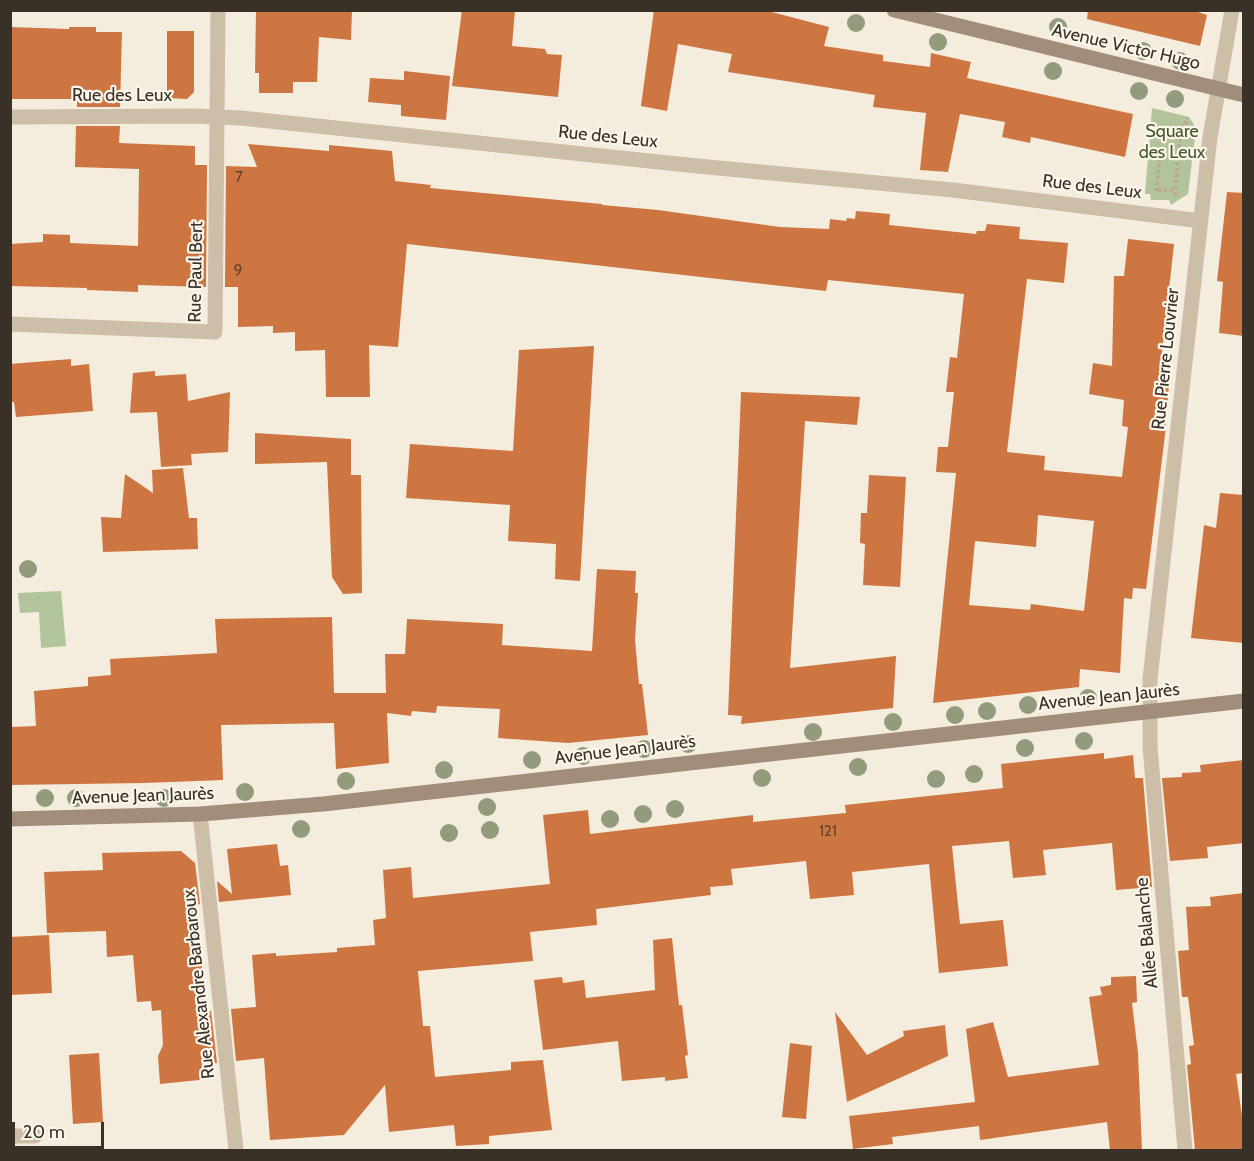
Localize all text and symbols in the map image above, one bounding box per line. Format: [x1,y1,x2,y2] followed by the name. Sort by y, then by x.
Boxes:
[1050,19,1202,75] street label: Avenue Victor Hugo
[72,85,172,107] street label: Rue des Leux
[557,121,659,153] street label: Rue des Leux
[1139,121,1205,164] park label: Square des Leux
[235,169,243,187] house number: 7
[1041,170,1143,204] street label: Rue des Leux
[184,221,208,323] street label: Rue Paul Bert
[234,262,242,280] house number: 9
[1148,287,1184,431] street label: Rue Pierre Louvrier
[1037,679,1181,715] street label: Avenue Jean Jaurès
[553,731,697,769] street label: Avenue Jean Jaurès
[72,783,214,809] street label: Avenue Jean Jaurès
[819,823,837,841] house number: 121
[1131,877,1163,989] street label: Allée Balanche
[178,888,220,1080] street label: Rue Alexandre Barbaroux
[15,1110,106,1148] scale bar
[23,1121,65,1143] text: 20 m

